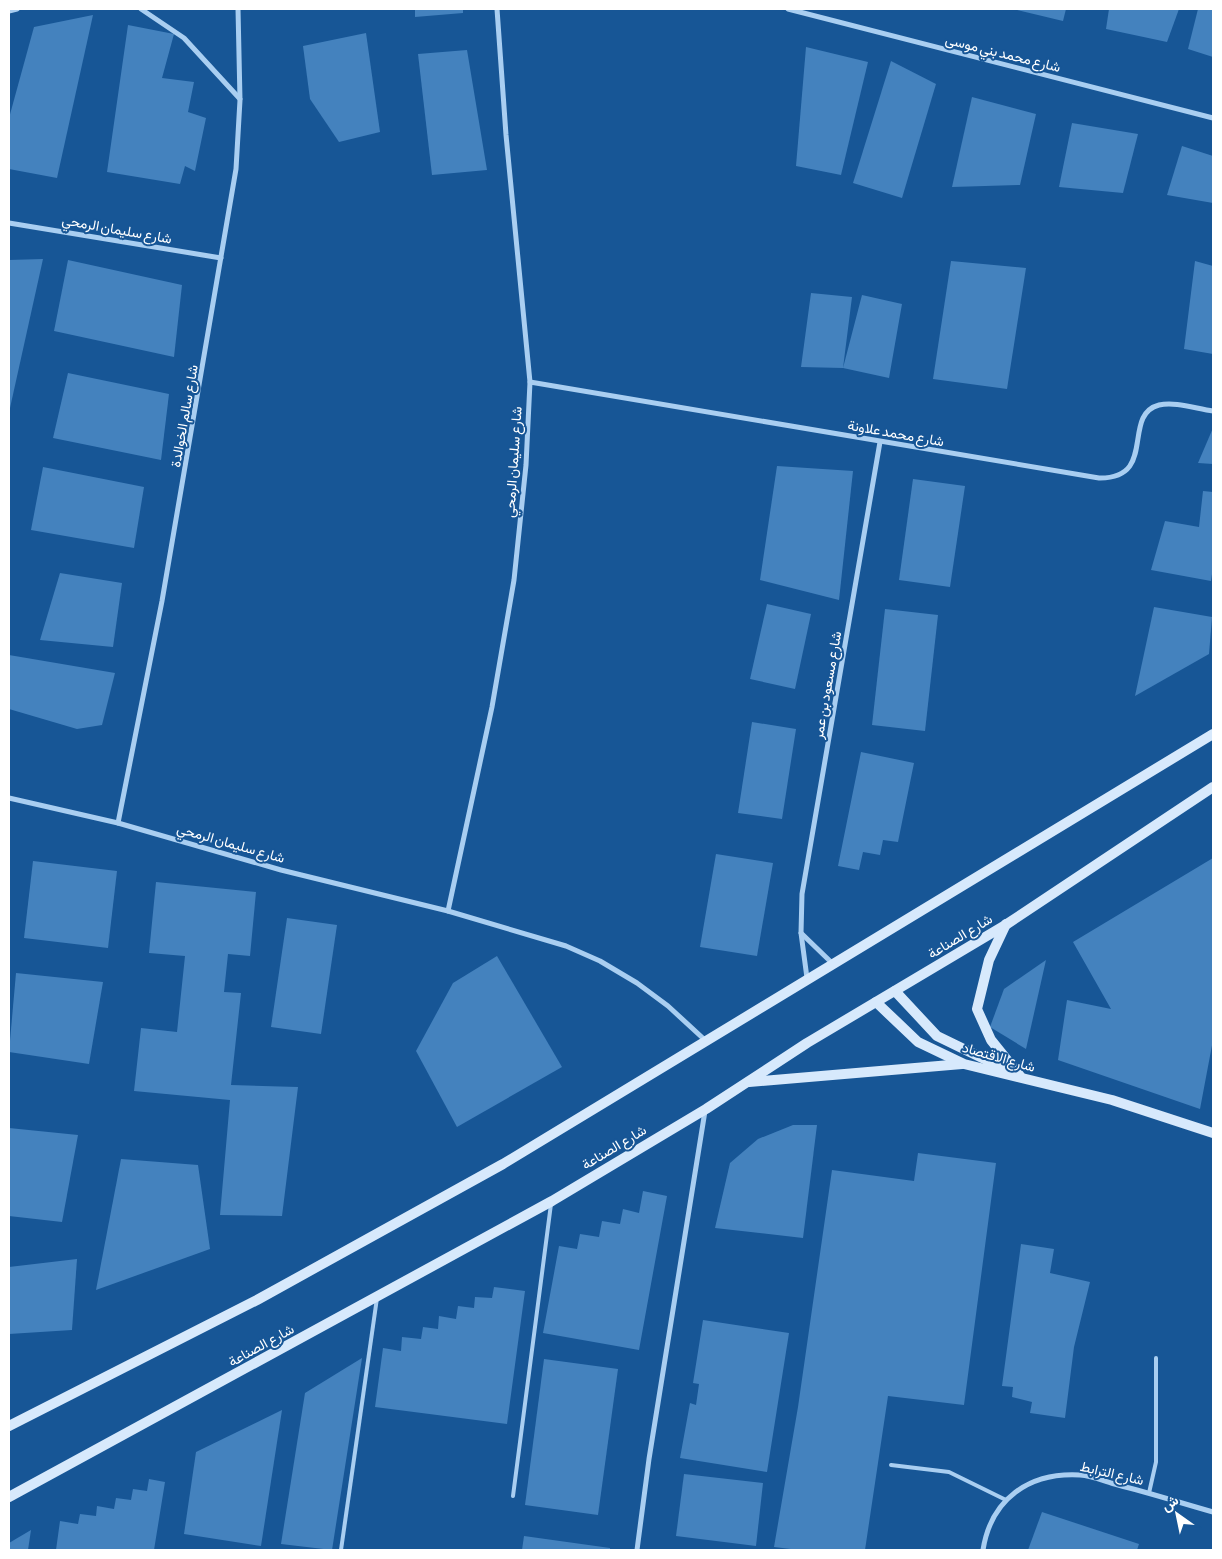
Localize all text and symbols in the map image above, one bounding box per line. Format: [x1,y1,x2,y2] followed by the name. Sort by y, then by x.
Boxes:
[943,31,1062,79] street label: شارع محمد بني موسى
[60,211,173,250] street label: شارع سليمان الرمحي
[167,363,204,469] street label: شارع سالم الخوالدة
[501,406,529,518] street label: شارع سليمان الرمحي
[846,417,945,452] street label: شارع محمد علاونة
[809,630,847,742] street label: شارع مسعود بن عمر
[174,820,287,870] street label: شارع سليمان الرمحي
[925,911,997,964] street label: شارع الصناعة
[960,1039,1037,1078] street label: شارع الاقتصاد
[579,1122,651,1175] street label: شارع الصناعة
[225,1320,298,1372] street label: شارع الصناعة
[1078,1458,1145,1491] street label: شارع الترابط
[1152,1489,1202,1539] north arrow
[1159,1492,1182,1515] text: ش

